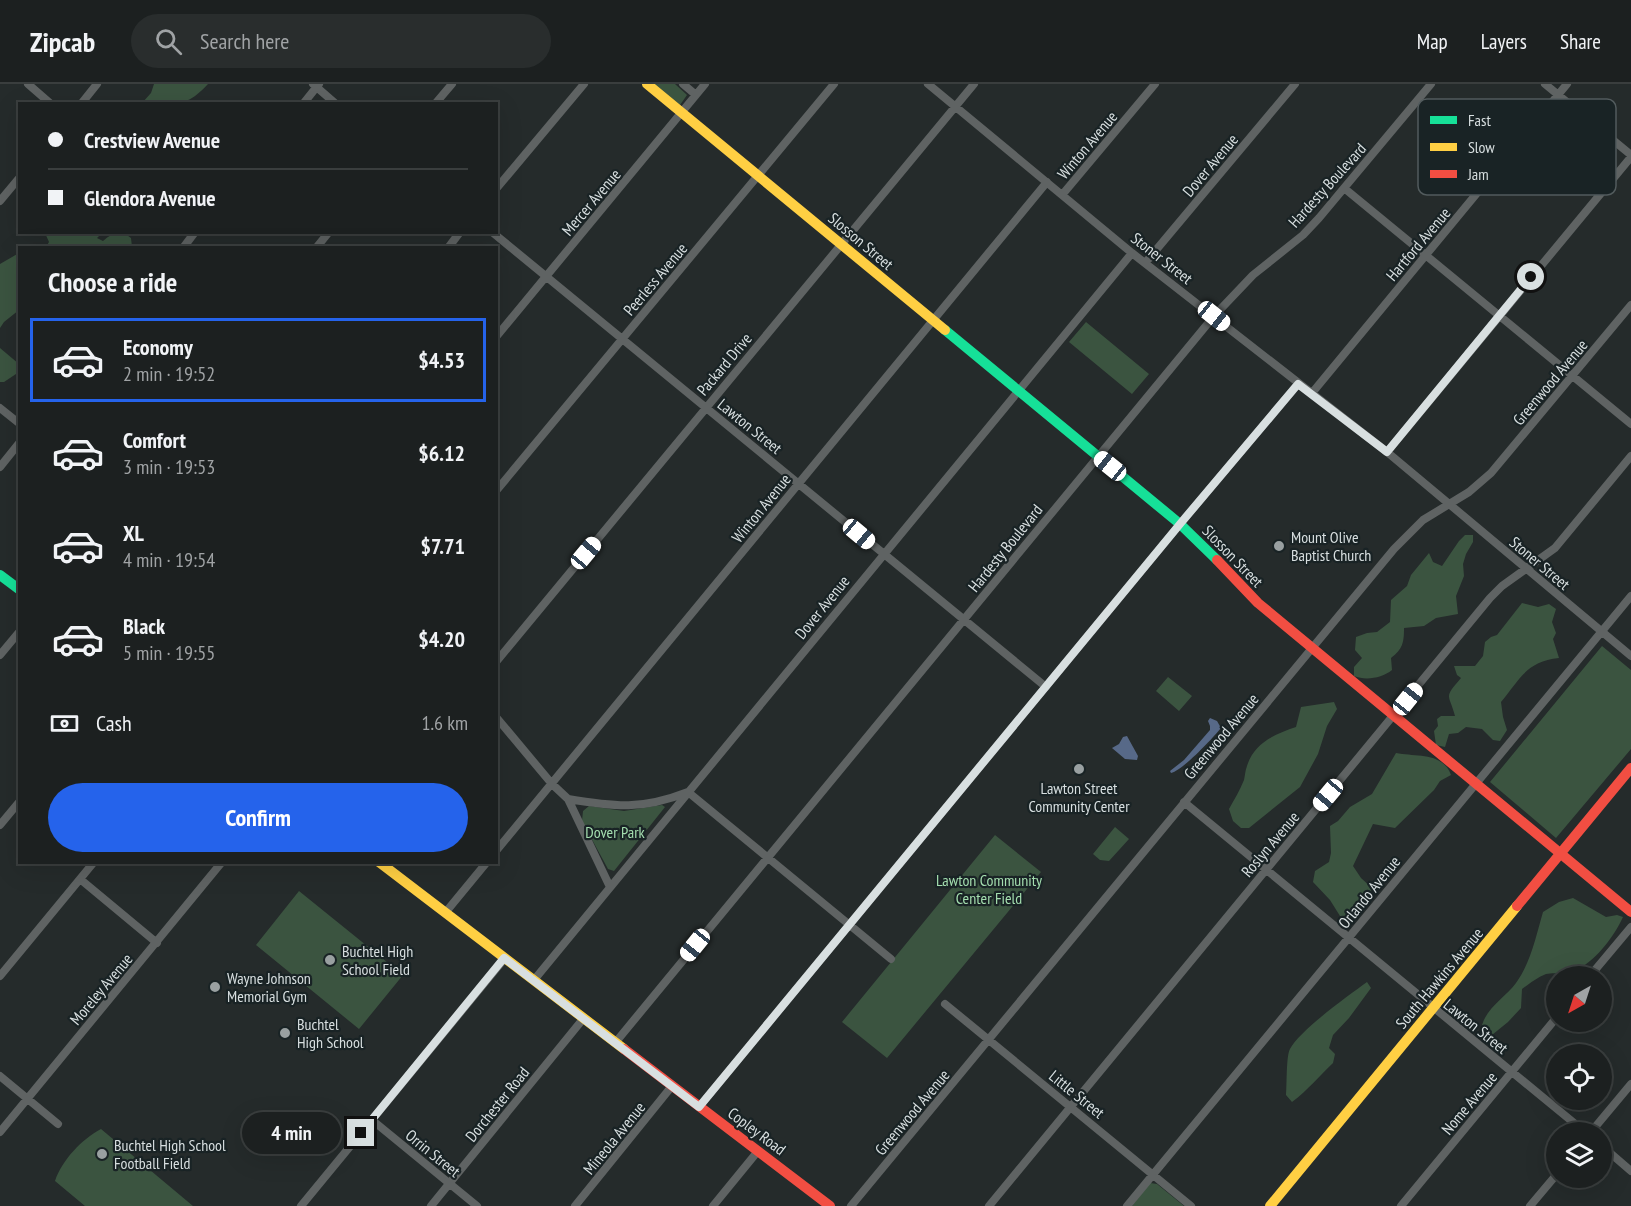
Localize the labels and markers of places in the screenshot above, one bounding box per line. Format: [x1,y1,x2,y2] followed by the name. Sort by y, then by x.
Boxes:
[1291,527,1371,565] place label: Mount Olive Baptist Church
[1272,539,1286,553] marker: Mount Olive Baptist Church
[1072,762,1086,776] marker: Lawton Street Community Center
[1028,778,1130,816] place label: Lawton Street Community Center
[342,941,413,979] place label: Buchtel High School Field
[323,953,337,967] marker: Buchtel High School Field
[227,968,311,1006] place label: Wayne Johnson Memorial Gym
[208,980,222,994] marker: Wayne Johnson Memorial Gym
[297,1014,364,1052] place label: Buchtel High School
[278,1026,292,1040] marker: Buchtel High School
[114,1135,226,1173] place label: Buchtel High School Football Field
[95,1147,109,1161] marker: Buchtel High School Football Field

